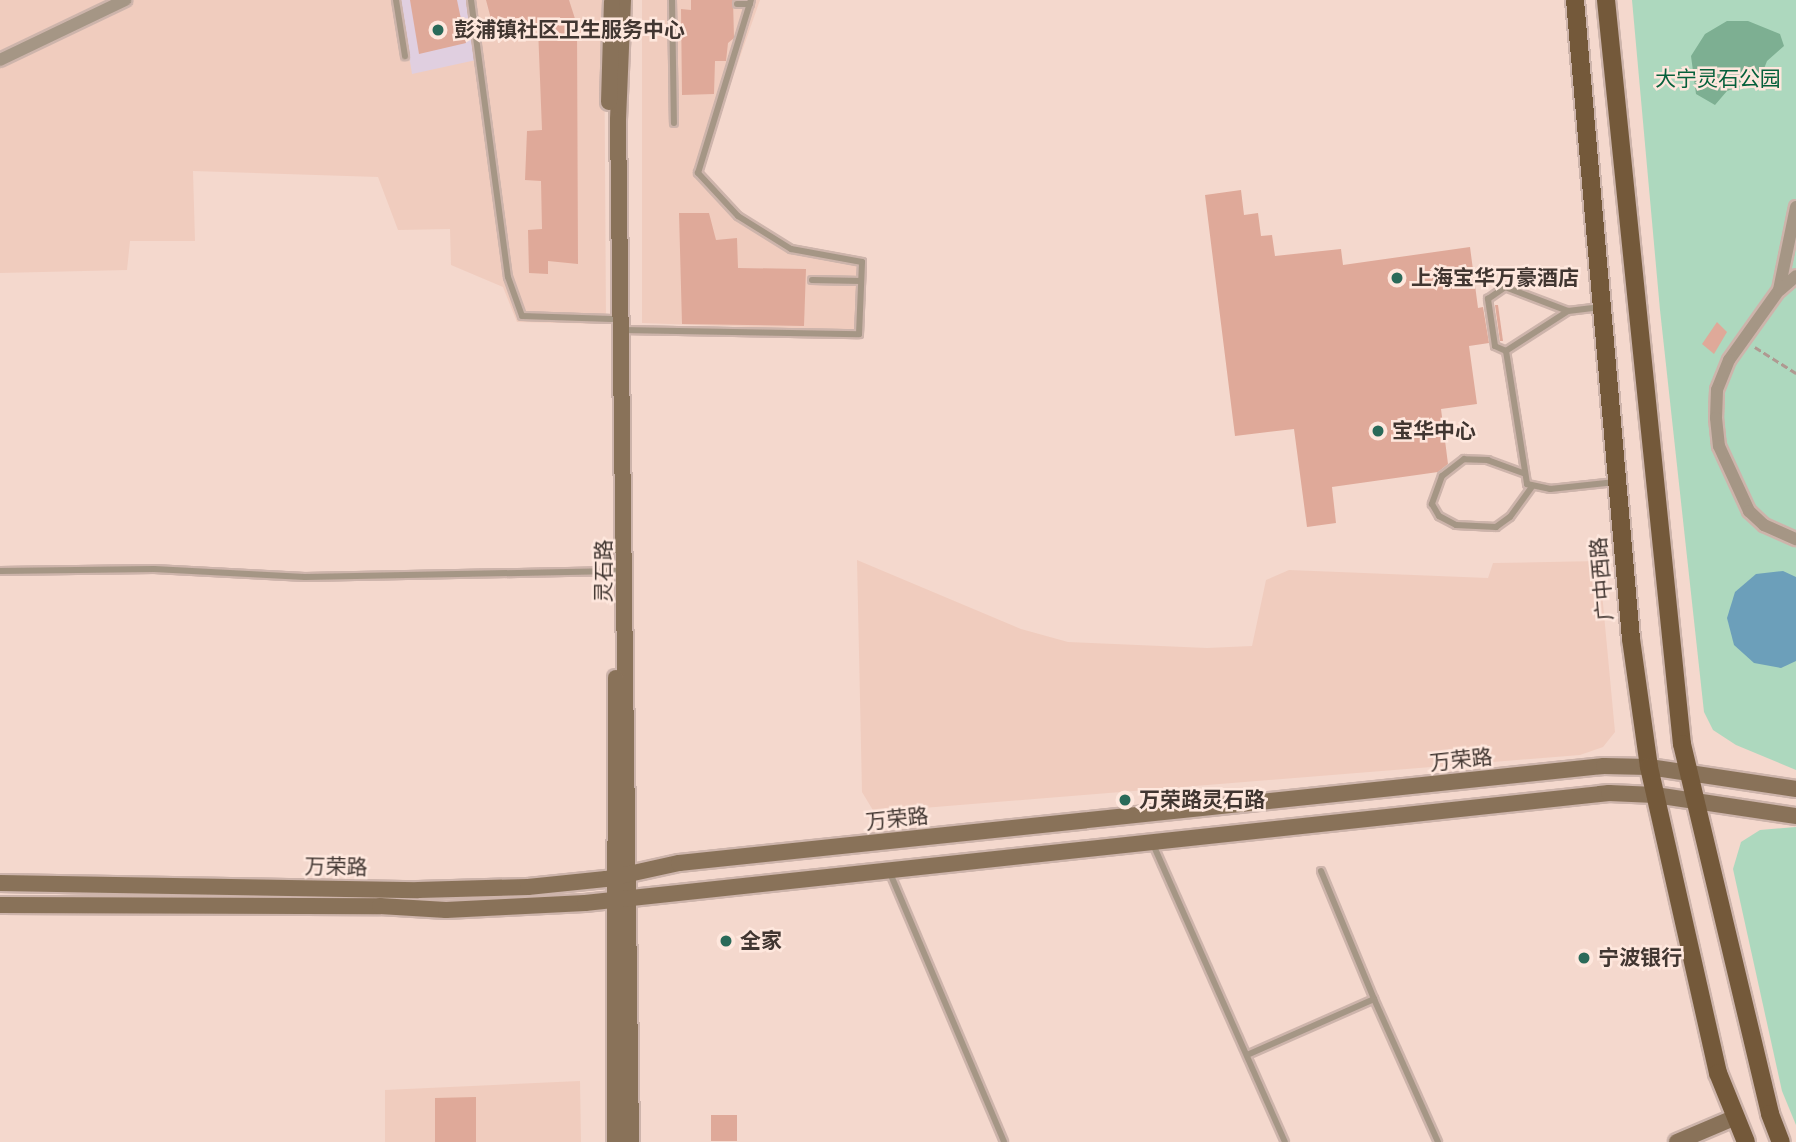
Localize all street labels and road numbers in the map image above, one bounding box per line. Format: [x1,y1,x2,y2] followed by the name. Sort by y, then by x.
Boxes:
[1586,536,1618,622] street label: 广中西路
[591,540,617,602] street label: 灵石路
[1428,744,1494,776] street label: 万荣路
[864,803,930,835] street label: 万荣路
[304,854,368,880] street label: 万荣路

